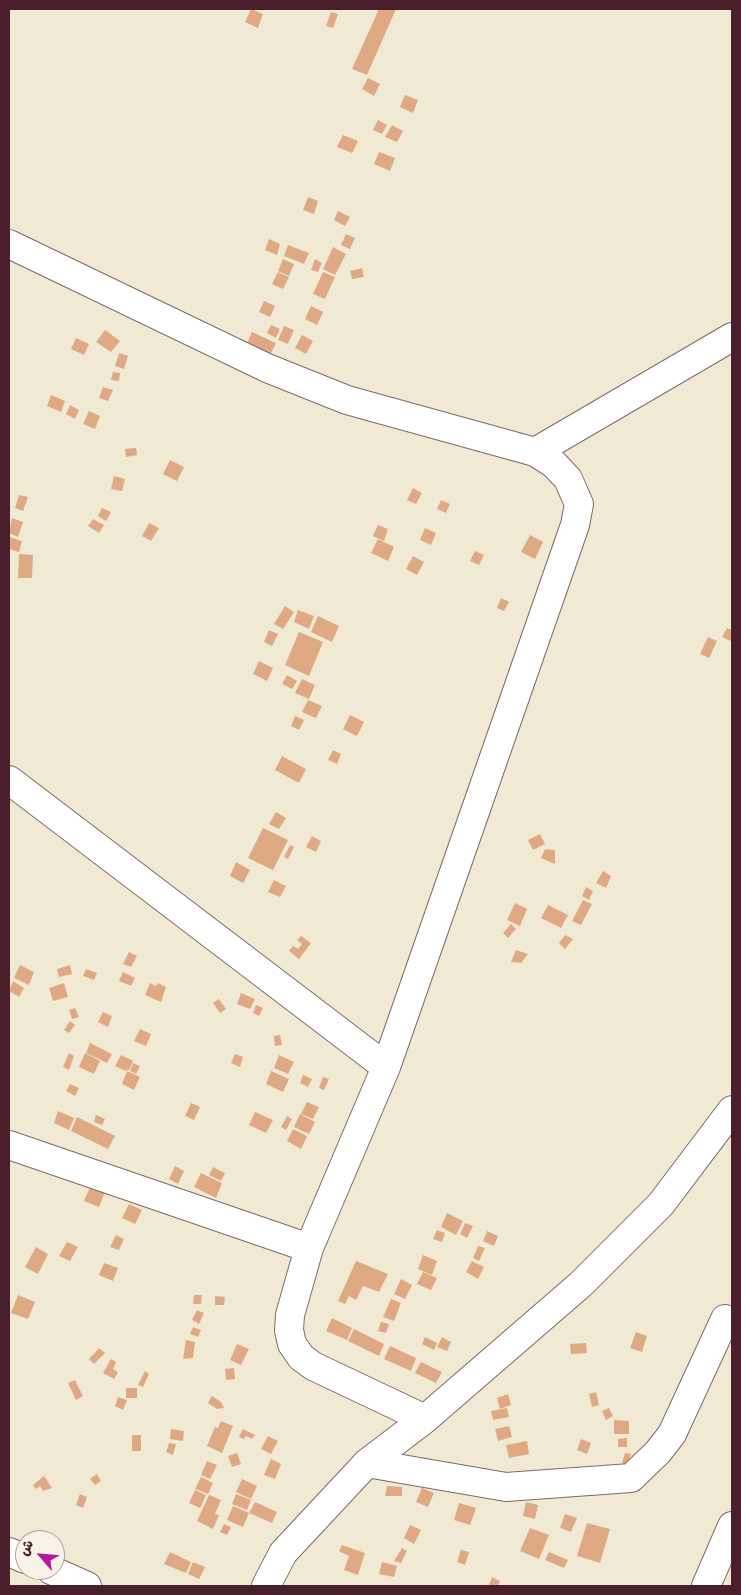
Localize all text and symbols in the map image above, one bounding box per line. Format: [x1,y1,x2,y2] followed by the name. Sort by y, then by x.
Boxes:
[15,1530,65,1580] north arrow
[14,1537,40,1560] text: ش

